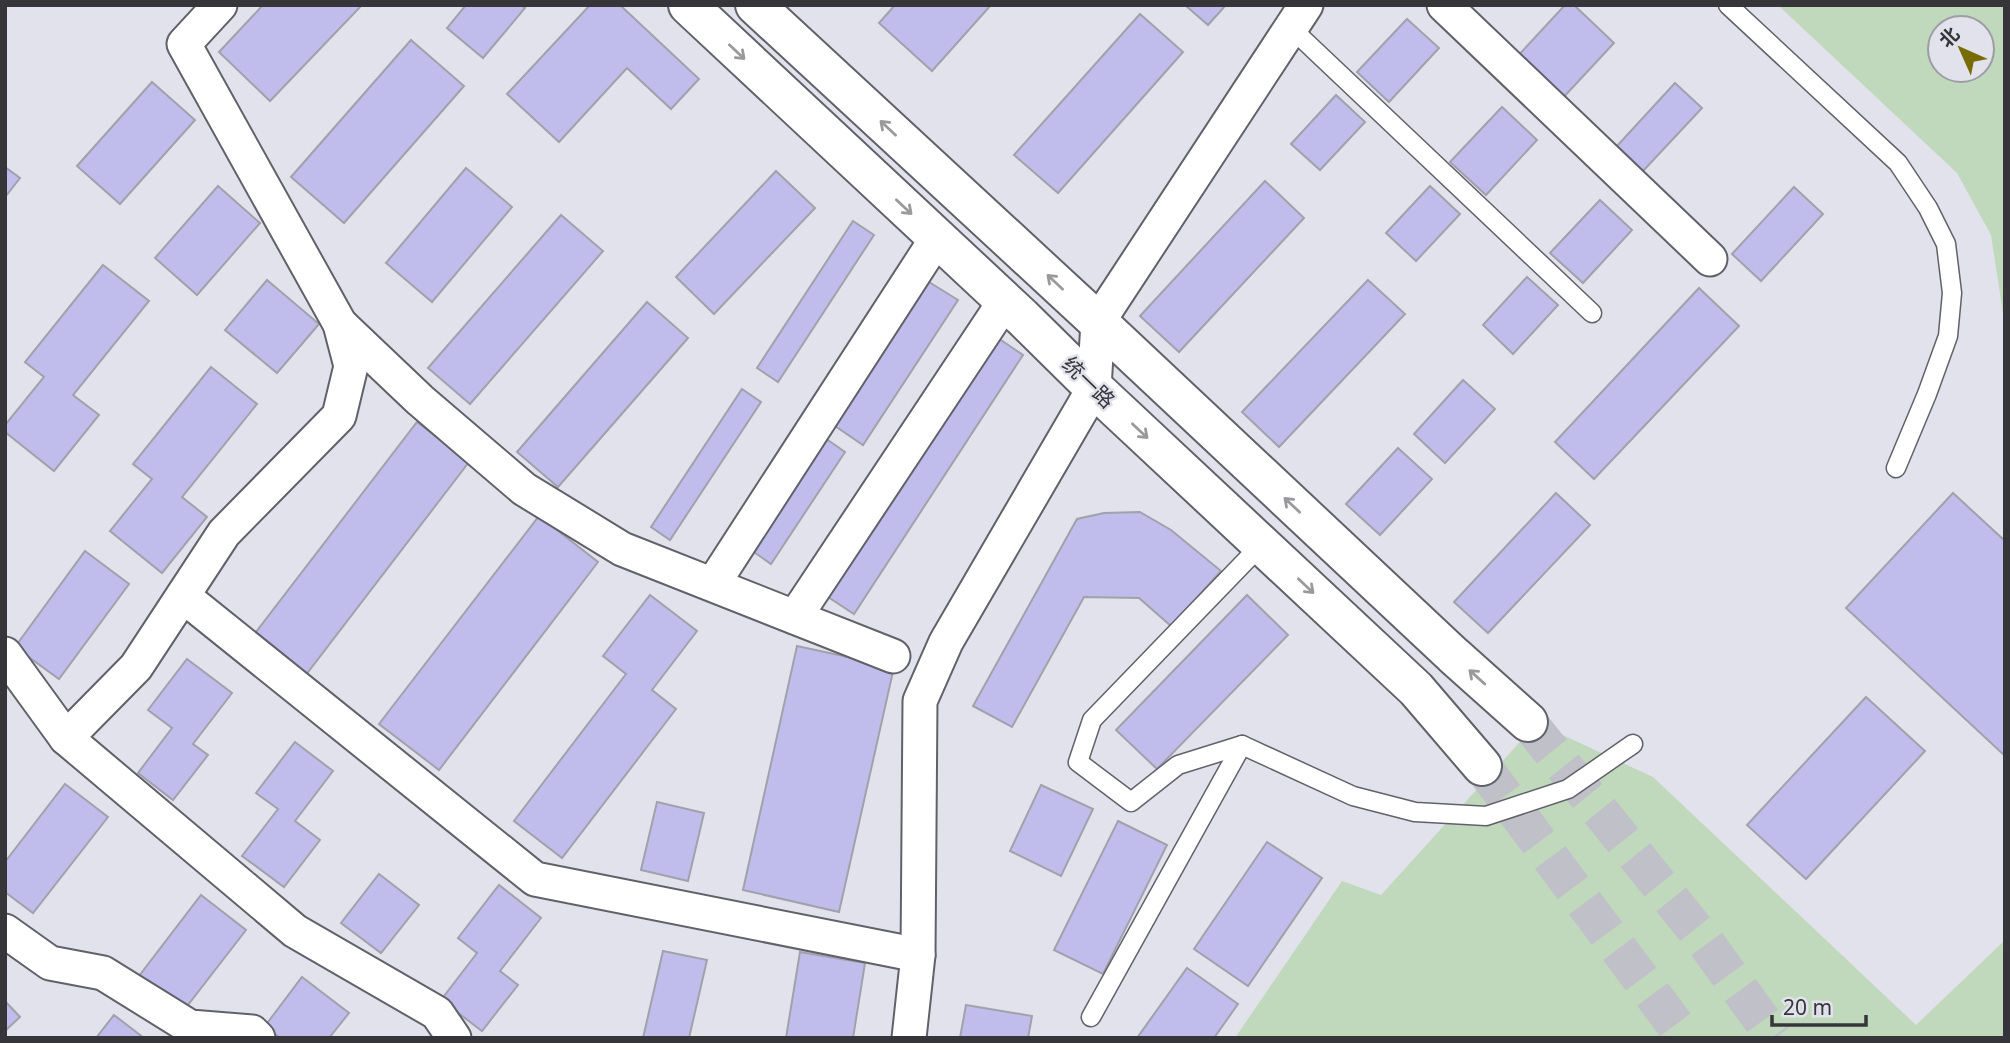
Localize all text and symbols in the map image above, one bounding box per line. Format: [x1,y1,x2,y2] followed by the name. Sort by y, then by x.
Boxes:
[1926,14,1996,84] north arrow
[1933,21,1965,53] text: 北
[729,43,746,60] one-way arrow
[879,120,897,136] one-way arrow
[895,198,912,215] one-way arrow
[1047,274,1064,291] one-way arrow
[1057,350,1121,414] street label: 统一路
[1131,422,1148,439] one-way arrow
[1284,496,1301,513] one-way arrow
[1297,578,1314,595] one-way arrow
[1468,669,1486,685] one-way arrow
[1772,984,1867,1028] scale bar
[1783,993,1832,1021] text: 20 m

